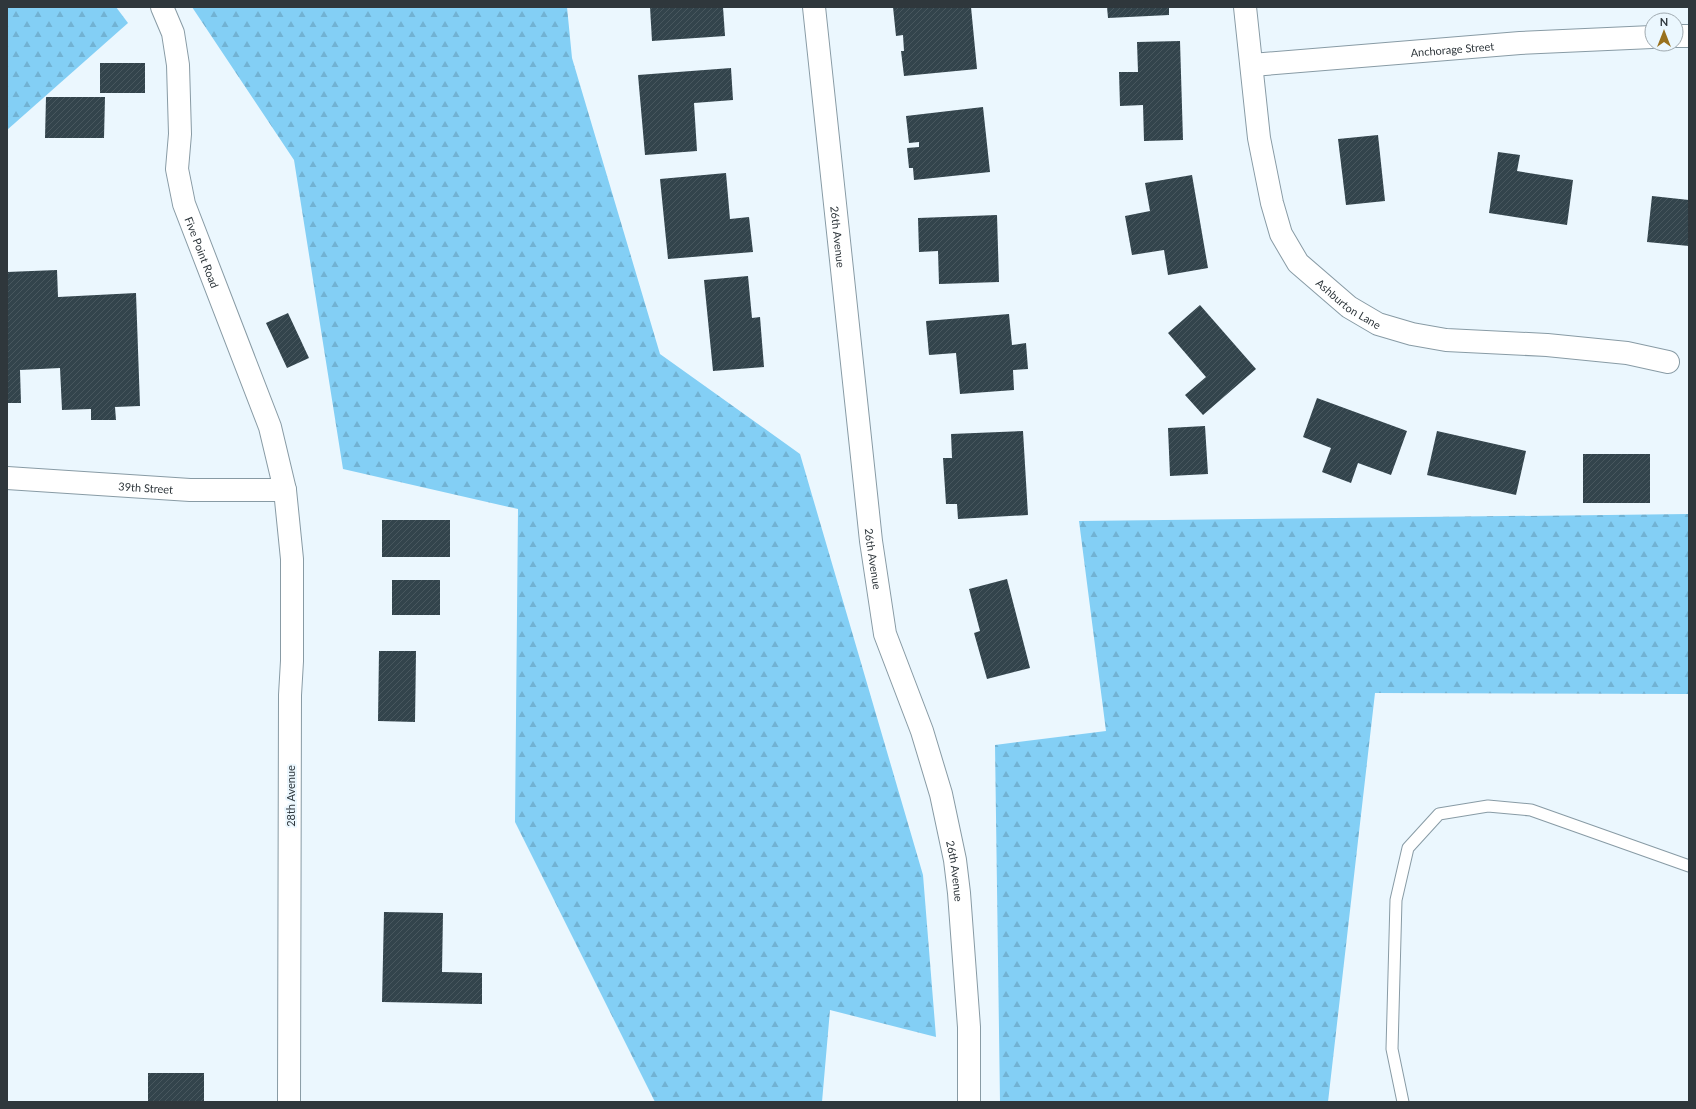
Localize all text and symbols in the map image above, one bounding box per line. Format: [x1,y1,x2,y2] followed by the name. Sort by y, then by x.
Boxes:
[1644,12,1684,52] north arrow
[1660,15,1668,28] text: N
[1410,39,1495,58] street label: Anchorage Street
[829,205,848,268] street label: 26th Avenue
[183,215,222,290] street label: Five Point Road
[1314,275,1384,331] street label: Ashburton Lane
[118,479,173,495] street label: 39th Street
[863,527,885,590] street label: 26th Avenue
[284,765,297,827] street label: 28th Avenue
[944,839,966,902] street label: 26th Avenue

